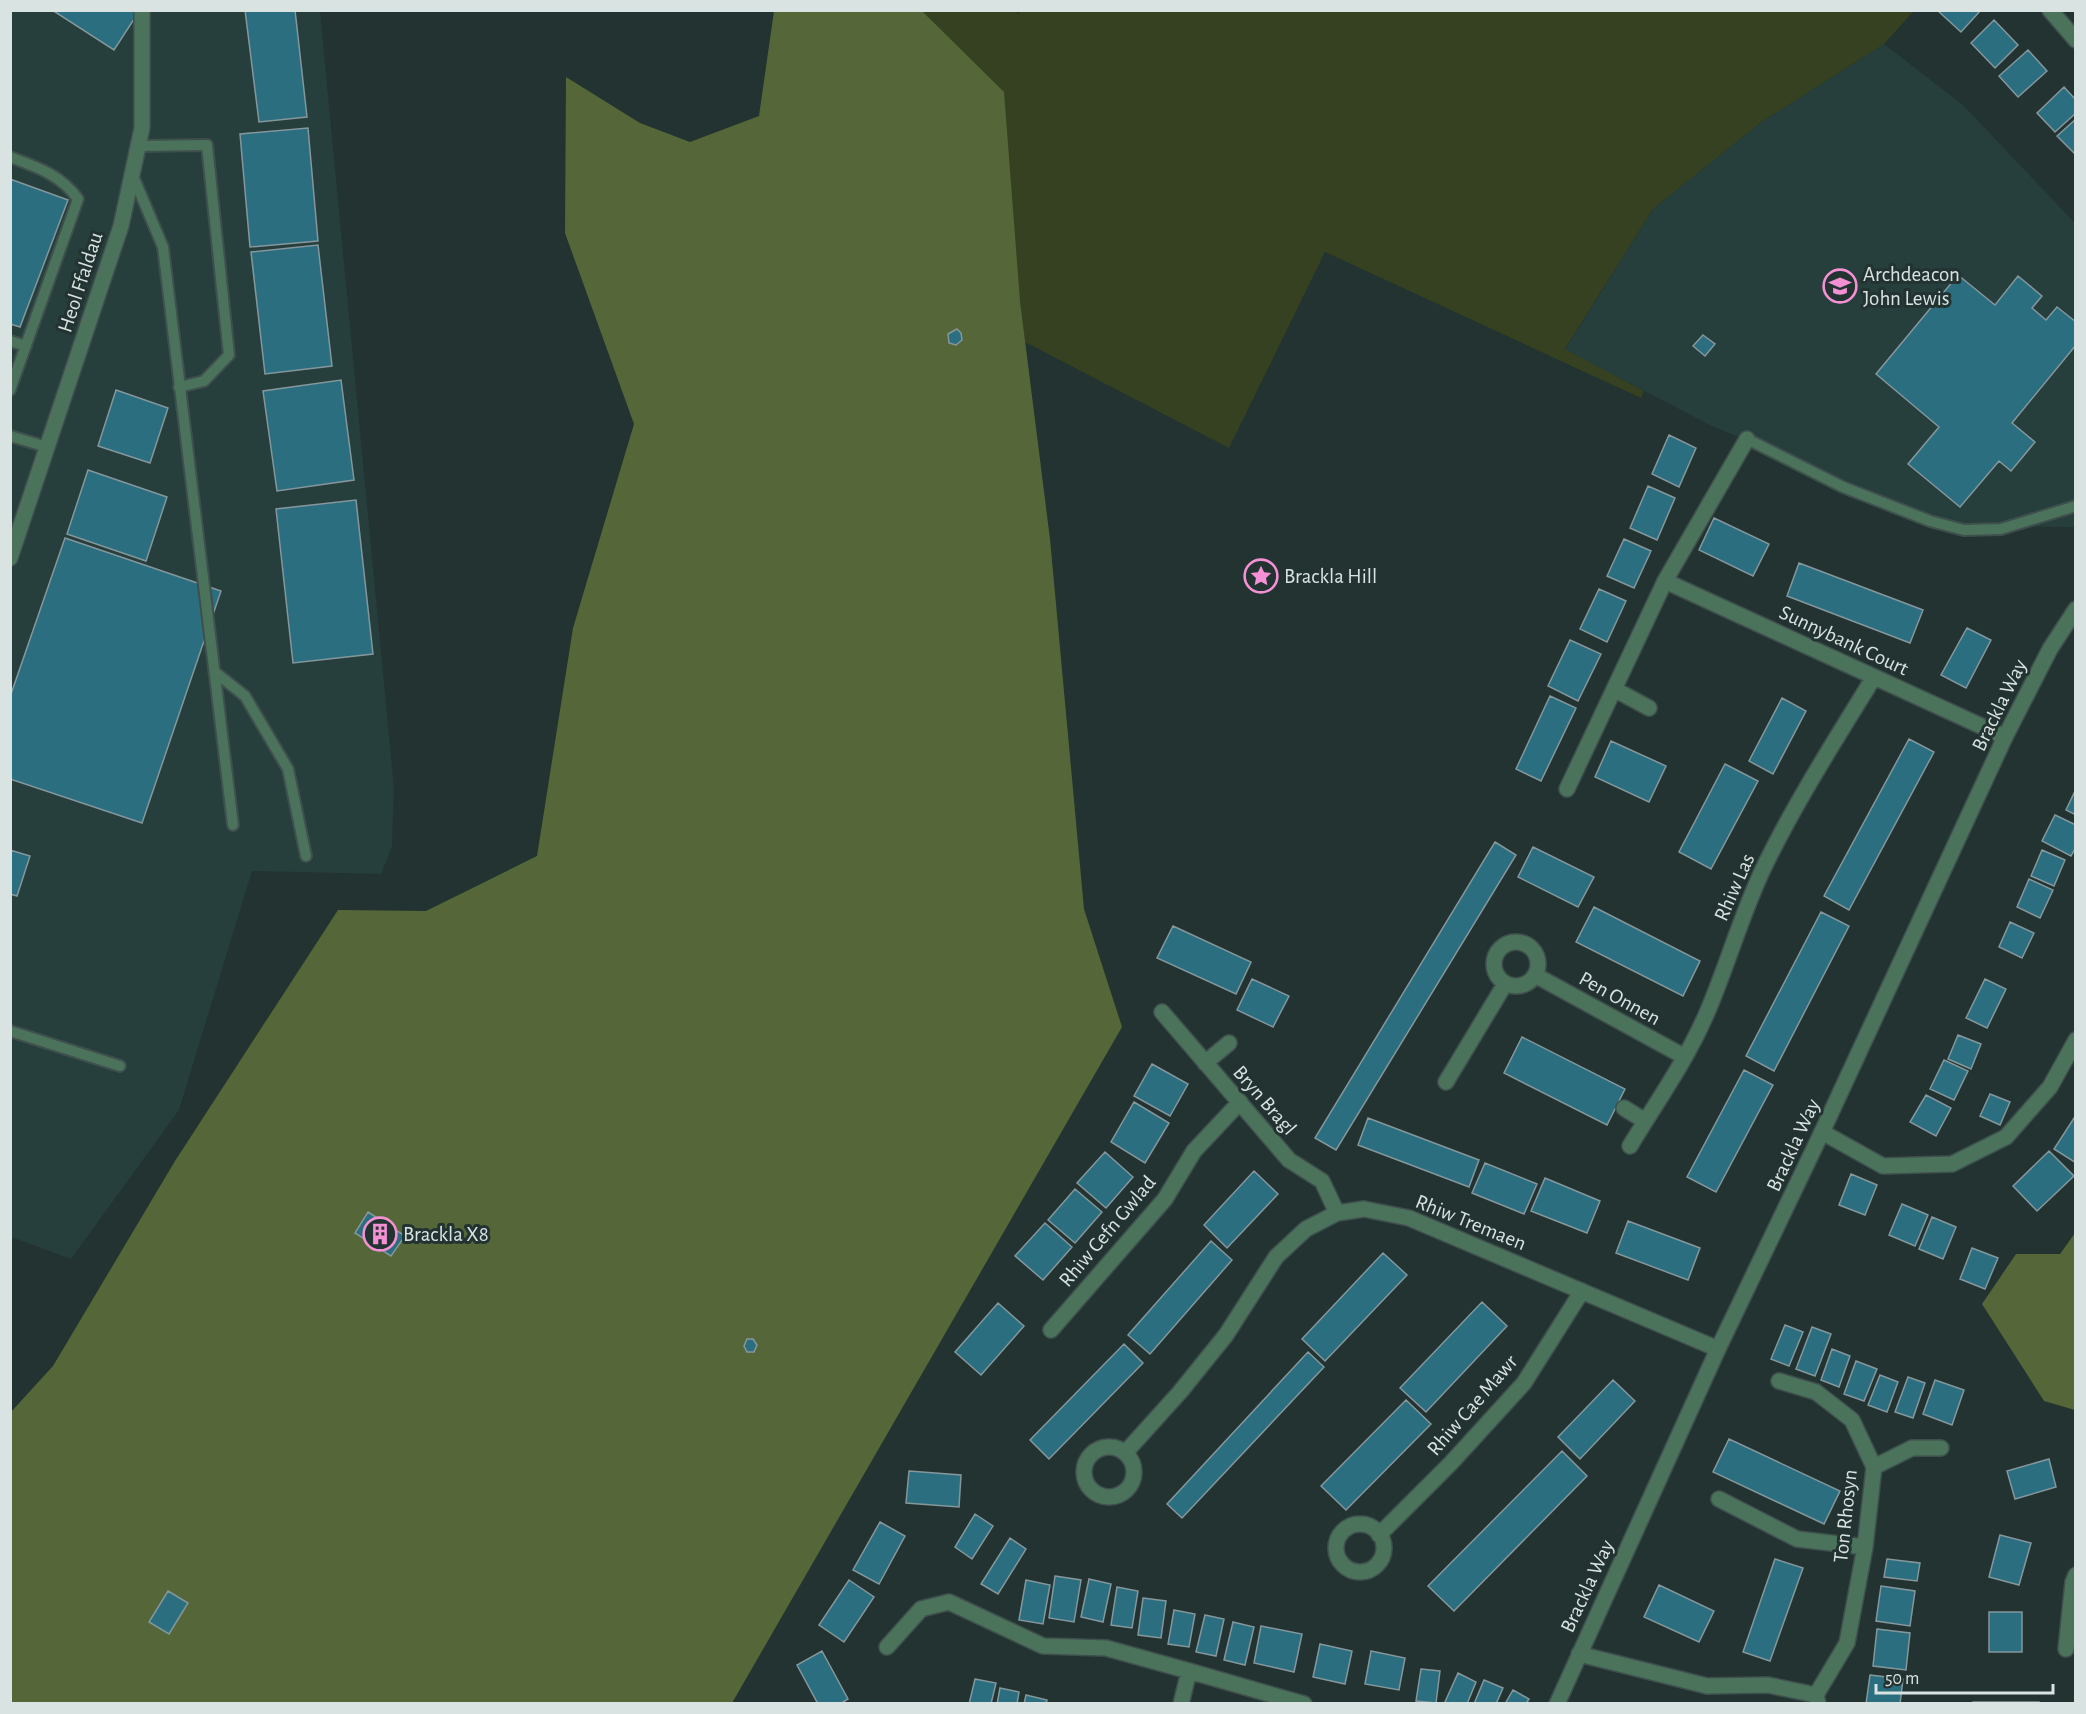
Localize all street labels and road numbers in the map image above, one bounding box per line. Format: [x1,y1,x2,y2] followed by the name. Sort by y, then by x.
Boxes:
[54,229,107,335] street label: Heol Ffaldau
[1776,601,1912,680] street label: Sunnybank Court
[1968,656,2031,754] street label: Brackla Way
[1710,850,1759,924] street label: Rhiw Las
[1576,968,1664,1029] street label: Pen Onnen
[1229,1062,1300,1139] street label: Bryn Bragl
[1763,1096,1824,1195] street label: Brackla Way
[1055,1172,1160,1291] street label: Rhiw Cefn Gwlad
[1412,1191,1529,1254] street label: Rhiw Tremaen
[1423,1351,1522,1460] street label: Rhiw Cae Mawr
[1830,1468,1861,1564] street label: Ton Rhosyn
[1557,1537,1618,1636] street label: Brackla Way

